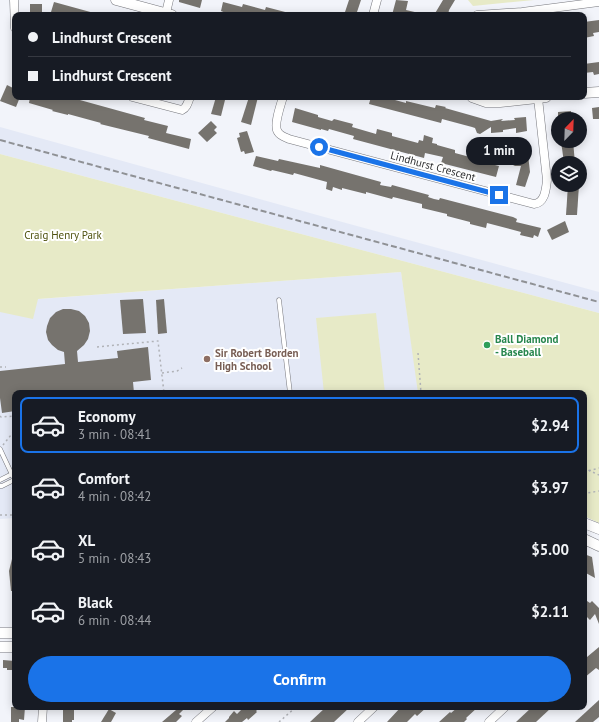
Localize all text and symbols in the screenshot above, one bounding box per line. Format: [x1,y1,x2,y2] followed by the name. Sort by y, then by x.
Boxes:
[52,28,171,47] text: Lindhurst Crescent
[52,66,171,85] text: Lindhurst Crescent
[551,112,587,148] north arrow
[551,112,587,192] map controls
[466,137,532,165] callout: 1 min
[310,138,328,156] route start
[483,142,515,159] text: 1 min
[389,148,477,184] street label: Lindhurst Crescent
[551,156,587,192] button: layers
[490,186,508,204] route end
[24,228,103,242] park label: Craig Henry Park
[495,332,558,359] place label: Ball Diamond - Baseball
[482,340,492,350] marker: Ball Diamond - Baseball
[215,346,299,373] place label: Sir Robert Borden High School
[202,354,212,364] marker: Sir Robert Borden High School
[30,407,66,443] icon: car
[78,407,136,426] text: Economy
[531,416,569,435] text: $2.94
[78,426,151,443] text: 3 min · 08:41
[30,469,66,505] icon: car
[78,469,130,488] text: Comfort
[531,478,569,497] text: $3.97
[78,488,151,505] text: 4 min · 08:42
[30,531,66,567] icon: car
[78,531,95,550] text: XL
[531,540,569,559] text: $5.00
[78,550,151,567] text: 5 min · 08:43
[30,593,66,629] icon: car
[78,593,113,612] text: Black
[531,602,569,621] text: $2.11
[78,612,151,629] text: 6 min · 08:44
[28,656,571,702] button: Confirm

